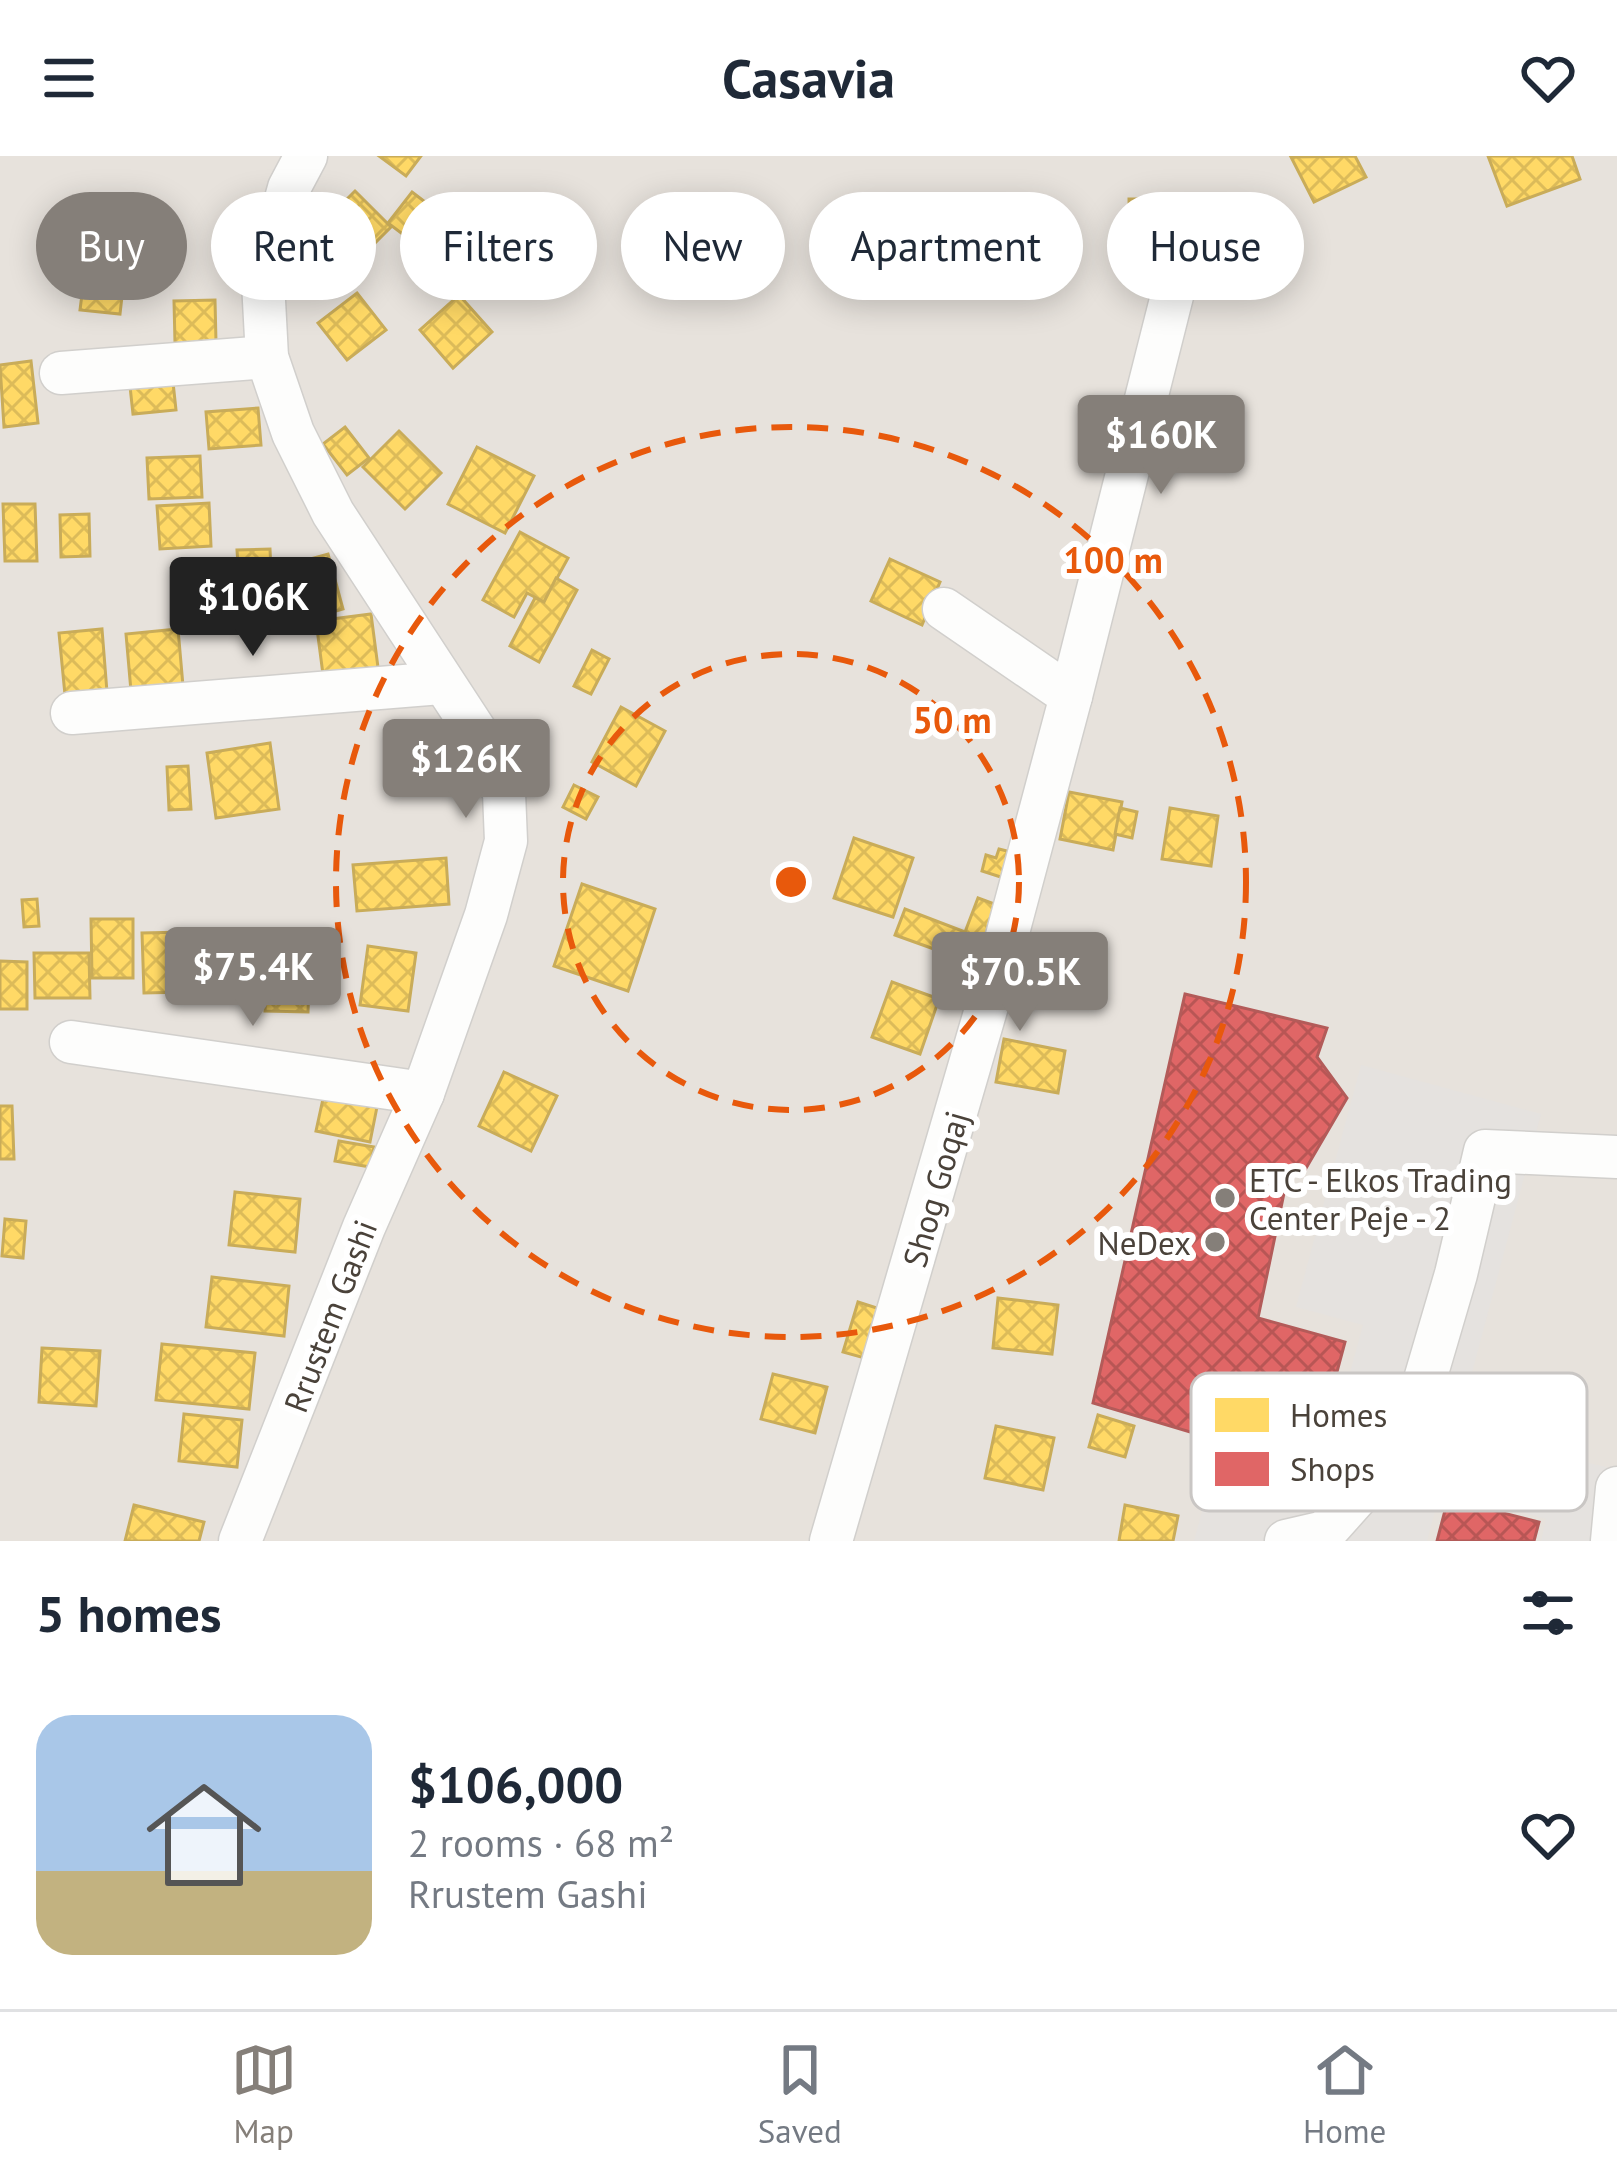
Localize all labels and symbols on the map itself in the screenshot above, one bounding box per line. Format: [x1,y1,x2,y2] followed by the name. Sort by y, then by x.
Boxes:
[1077,395,1245,497] pin: $160K
[1063,536,1163,583] text: 100 m
[169,557,337,659] pin: $106K
[913,696,991,743] text: 50 m
[382,719,550,821] pin: $126K
[770,861,812,903] centre of rings
[155,927,351,1029] pin: $75.4K
[922,932,1118,1034] pin: $70.5K
[892,1106,978,1272] street label: Shog Goqaj
[1249,1158,1512,1239] place label: ETC - Elkos Trading Center Peje - 2
[1212,1185,1238,1211] marker: ETC - Elkos Trading Center Peje - 2
[274,1214,386,1418] street label: Rrustem Gashi
[1097,1221,1191,1264] place label: NeDex
[1202,1229,1228,1255] marker: NeDex
[1191,1373,1587,1511] legend
[1290,1393,1387,1436] text: Homes
[1290,1447,1375,1490] text: Shops

